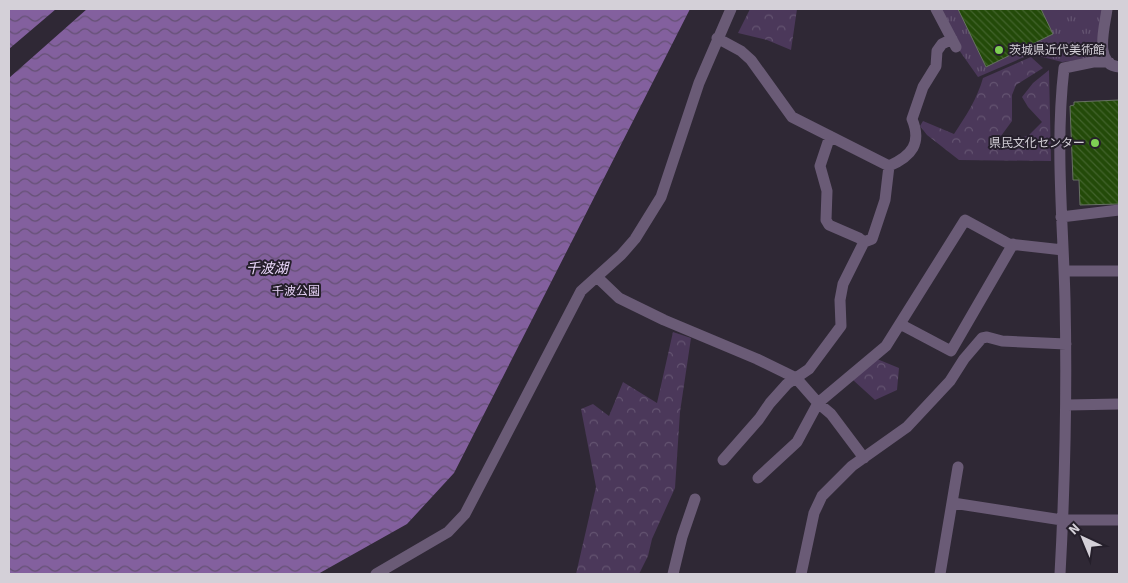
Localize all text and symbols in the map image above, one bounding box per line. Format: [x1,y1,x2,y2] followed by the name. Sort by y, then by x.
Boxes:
[1009,42,1105,59] place label: 茨城県近代美術館
[993,44,1005,56] marker: 茨城県近代美術館
[989,135,1085,152] place label: 県民文化センター
[1089,137,1101,149] marker: 県民文化センター
[246,259,290,279] water label: 千波湖
[272,283,320,300] park label: 千波公園
[1058,513,1108,563] north arrow
[1064,519,1085,540] text: N

